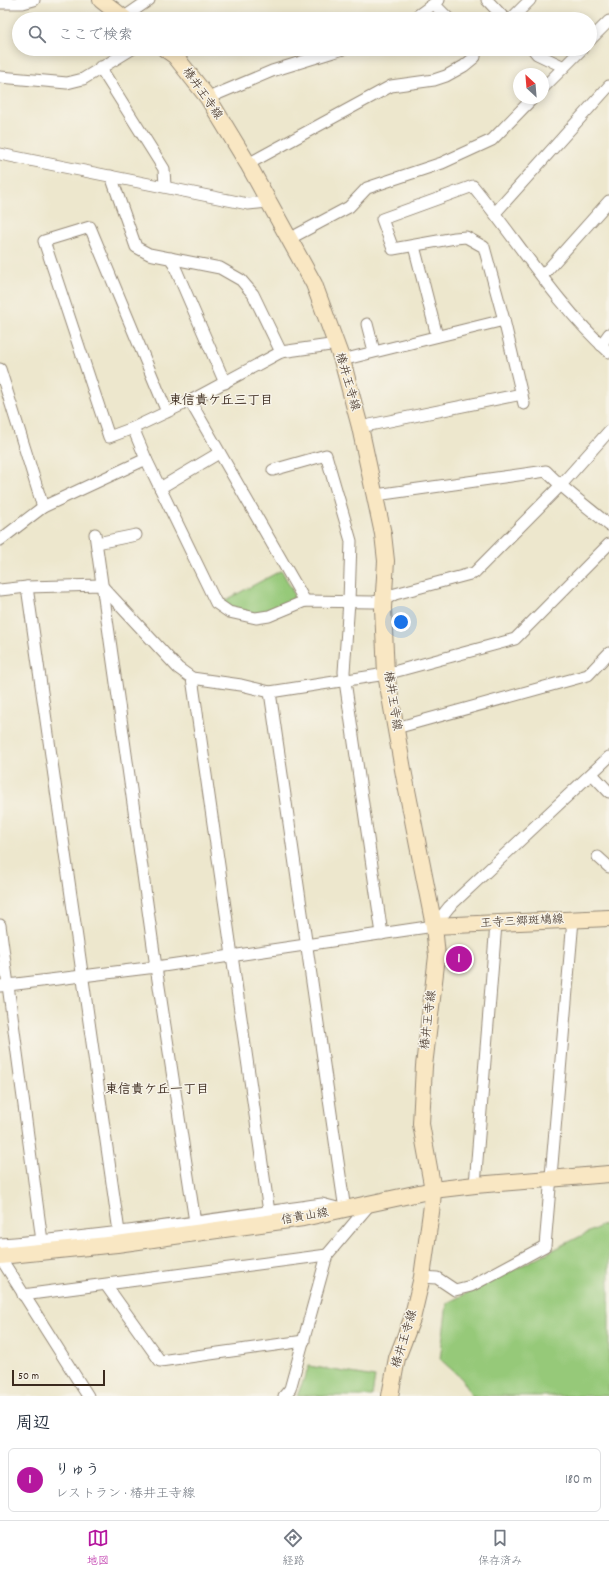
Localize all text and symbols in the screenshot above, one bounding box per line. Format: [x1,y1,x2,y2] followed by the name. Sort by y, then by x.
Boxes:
[12,12,597,56] search box
[26,23,48,45] icon: search
[58,25,133,47] text: ここで検索
[178,65,226,123] street label: 椿井王寺線
[513,68,549,104] north arrow
[331,351,363,413] street label: 椿井王寺線
[169,392,273,411] district label: 東信貴ケ丘三丁目
[391,612,411,632] your location
[379,670,405,732] street label: 椿井王寺線
[480,911,564,933] street label: 王寺三郷斑鳩線
[446,944,472,974] pin: 1
[417,989,441,1051] street label: 椿井王寺線
[105,1081,209,1100] district label: 東信貴ケ丘一丁目
[280,1204,330,1230] street label: 信貴山線
[388,1308,422,1370] street label: 椿井王寺線
[12,1368,105,1387] scale bar
[18,1369,39,1385] text: 50 m
[16,1413,50,1437] text: 周辺
[55,1460,100,1482] text: りゅう
[29,1471,31,1490] text: 1
[565,1471,592,1490] text: 180 m
[55,1485,195,1504] text: レストラン · 椿井王寺線
[87,1527,109,1570] tab: 地図
[282,1527,304,1570] tab: 経路
[478,1527,522,1570] tab: 保存済み

